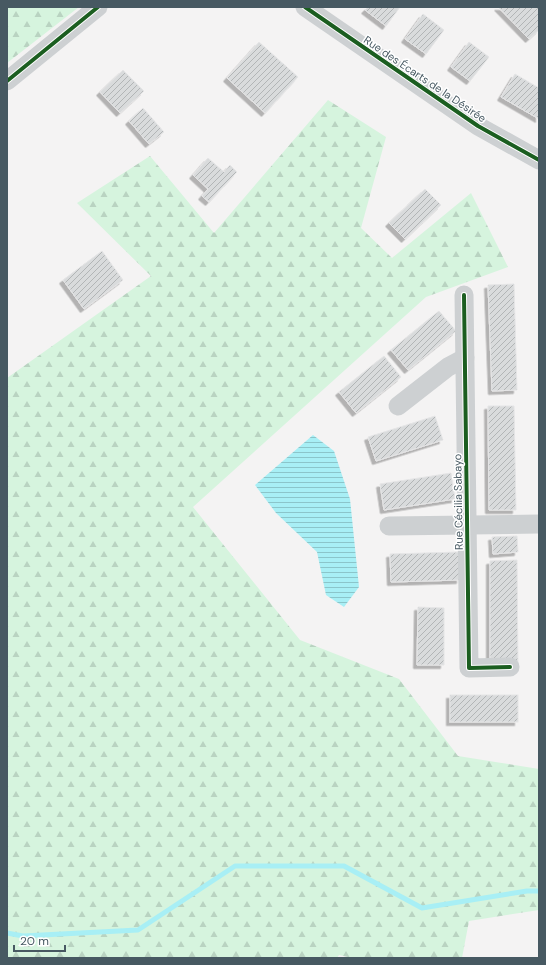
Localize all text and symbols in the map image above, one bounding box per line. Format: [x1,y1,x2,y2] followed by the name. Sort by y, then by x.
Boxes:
[361,33,489,125] street label: Rue des Écarts de la Désirée
[450,454,466,550] street label: Rue Cécilia Sabayo
[14,927,65,953] scale bar
[20,933,49,949] text: 20 m

